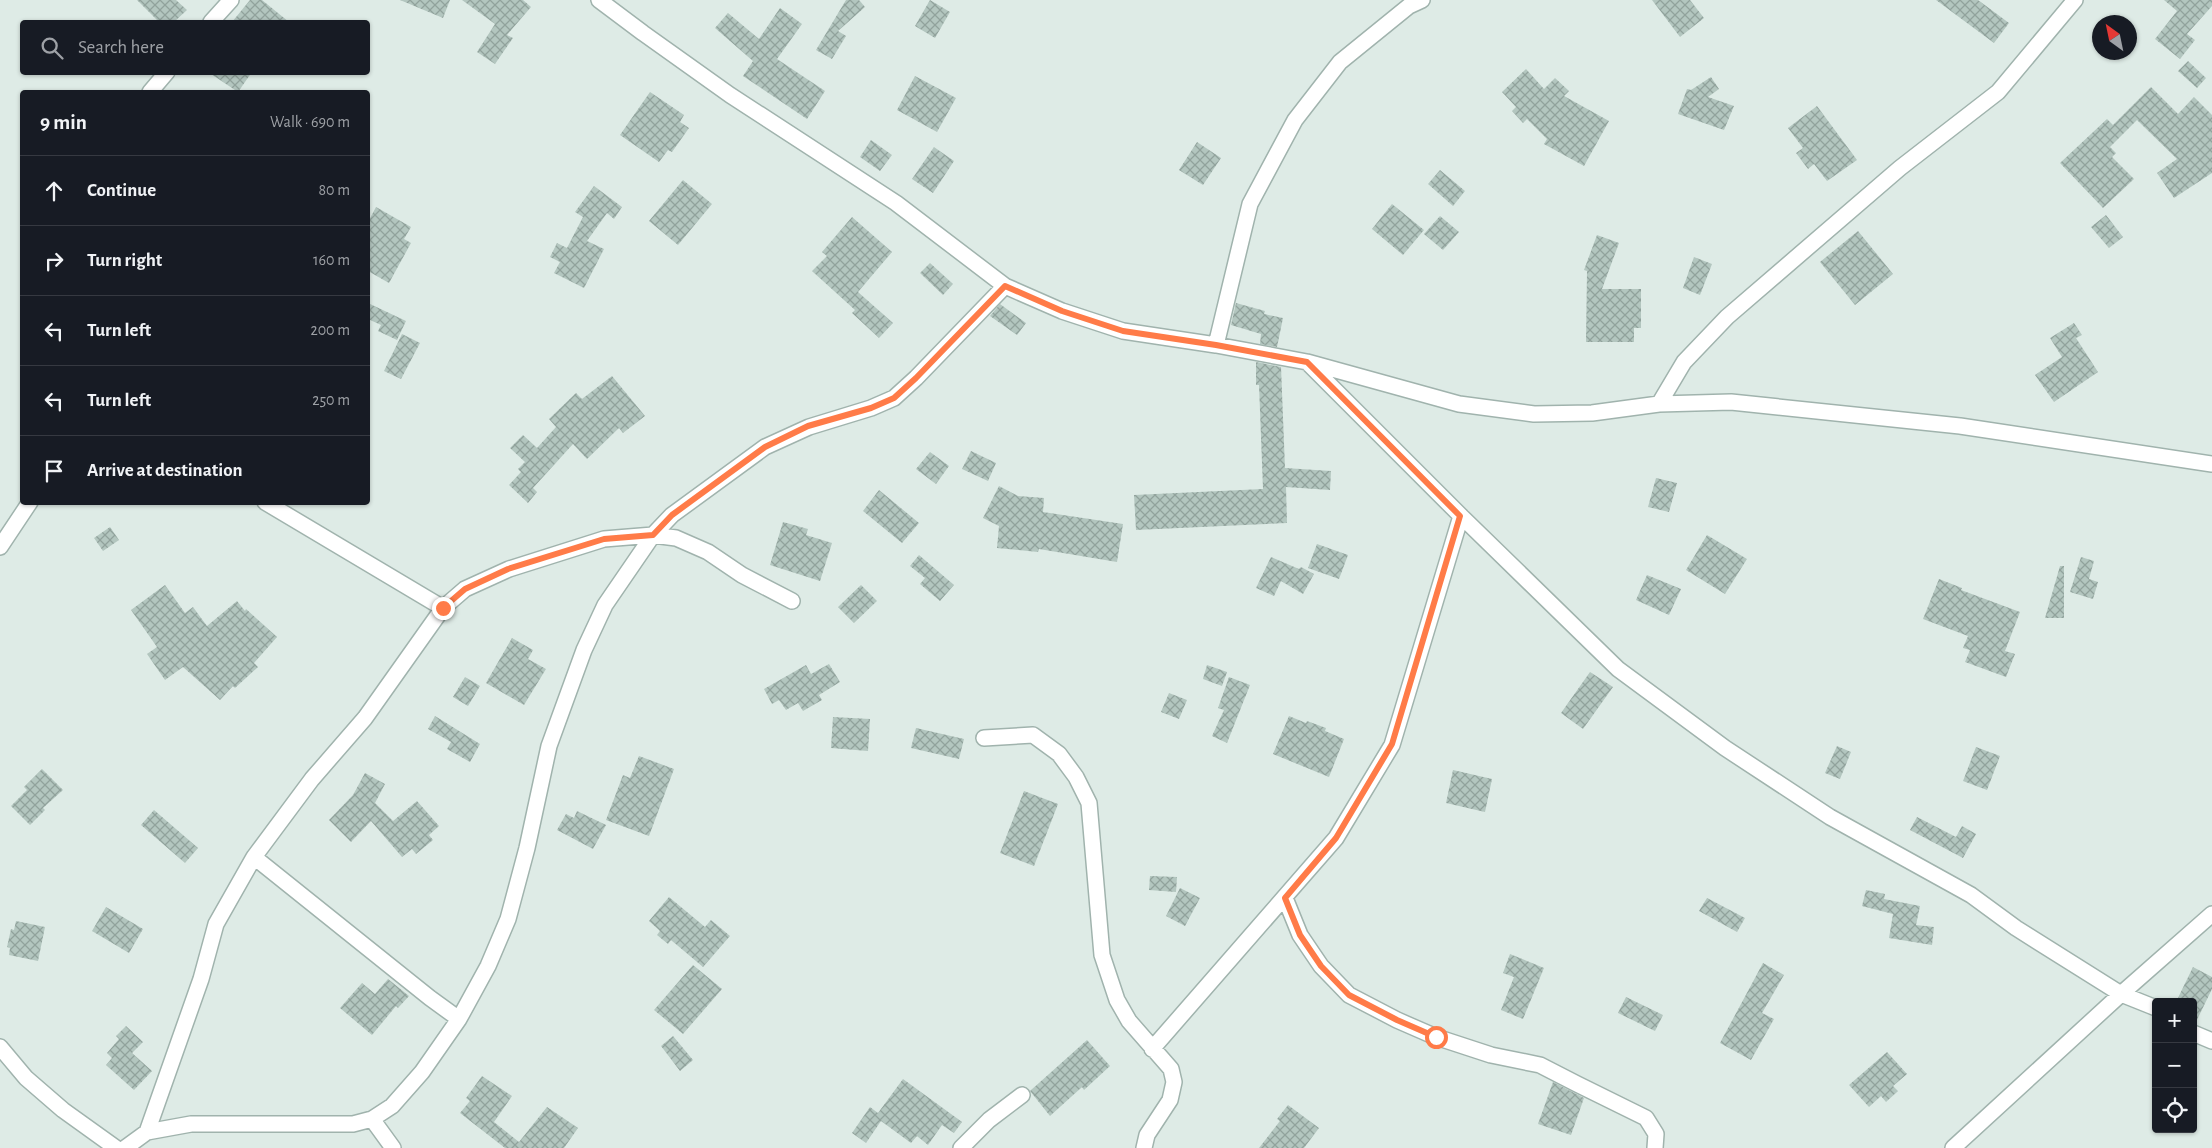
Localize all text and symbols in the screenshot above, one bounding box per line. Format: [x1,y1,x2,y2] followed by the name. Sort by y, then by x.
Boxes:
[2092,15,2137,60] north arrow
[20,20,370,75] search box
[38,34,66,62] icon: search
[78,38,164,57] text: Search here
[40,112,87,133] text: 9 min
[270,114,350,130] text: Walk · 690 m
[40,177,68,205] icon: ahead
[87,181,156,200] text: Continue
[319,182,350,198] text: 80 m
[40,247,68,275] icon: right
[87,251,162,270] text: Turn right
[313,252,350,268] text: 160 m
[40,317,68,345] icon: left
[87,321,151,340] text: Turn left
[310,322,350,338] text: 200 m
[40,387,68,415] icon: left
[87,391,151,410] text: Turn left
[312,392,350,408] text: 250 m
[40,457,68,485] icon: arrive
[87,461,243,480] text: Arrive at destination
[432,597,455,620] route end
[2152,998,2197,1133] map controls
[2152,998,2197,1043] button: +
[1425,1026,1448,1049] route start
[2152,1043,2197,1088] button: −
[2152,1088,2197,1133] button: locate

